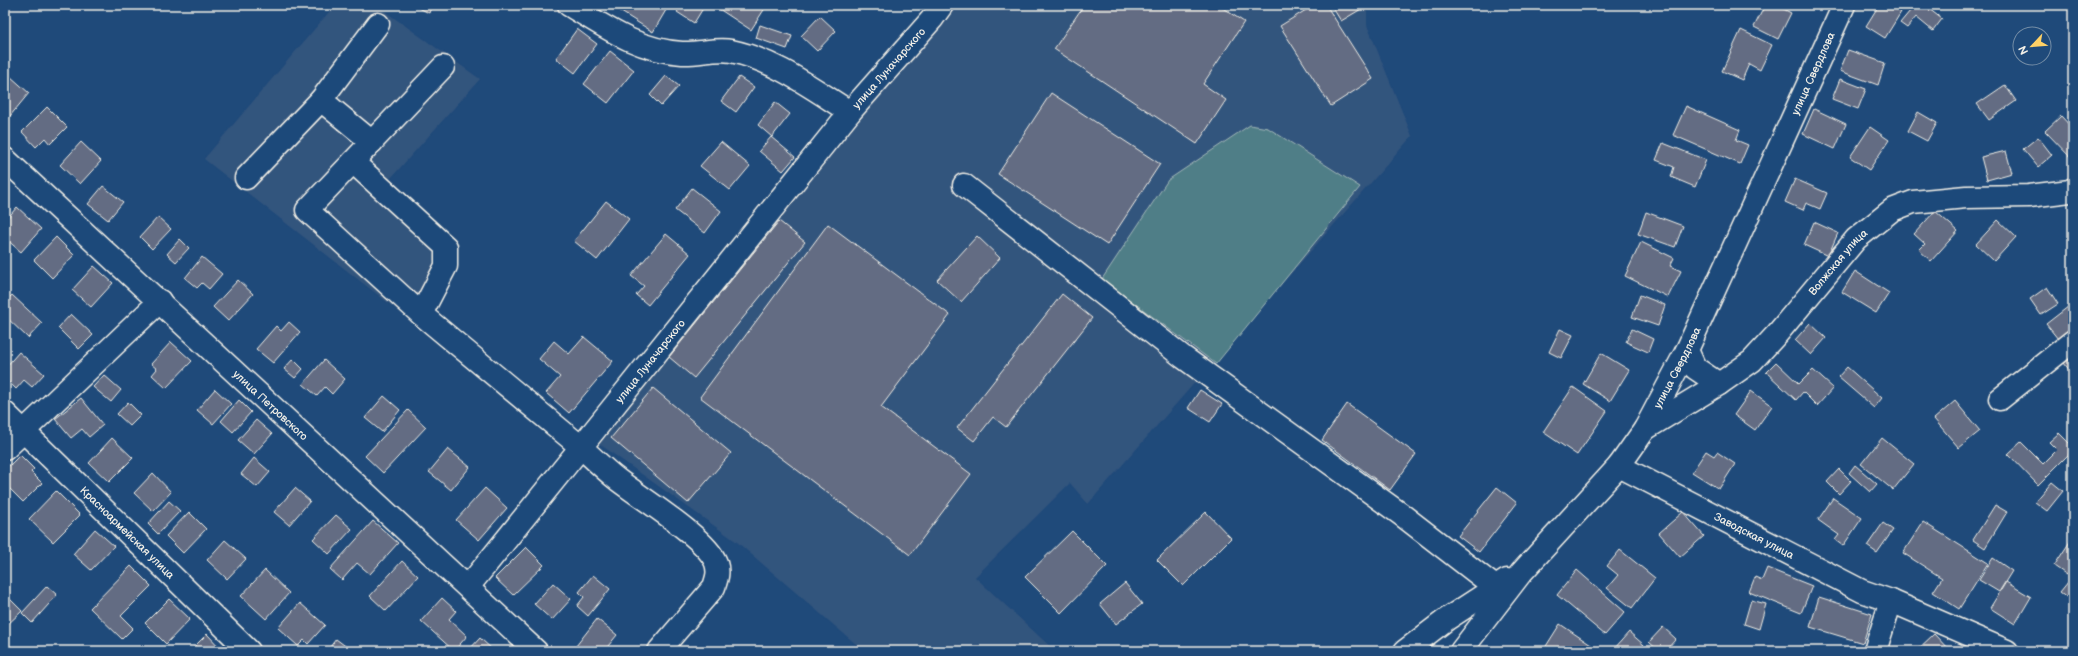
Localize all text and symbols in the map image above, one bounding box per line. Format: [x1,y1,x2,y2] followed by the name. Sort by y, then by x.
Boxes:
[850,25,928,111] street label: улица Луначарского
[2012,26,2052,66] north arrow
[1788,30,1838,117] street label: улица Свердлова
[2016,44,2031,57] text: N
[1806,226,1870,298] street label: Волжская улица
[613,316,688,405] street label: улица Луначарского
[1651,324,1703,410] street label: улица Свердлова
[230,367,311,443] street label: улица Петровского
[77,483,178,582] street label: Красноармейская улица
[1712,510,1797,562] street label: Заводская улица

